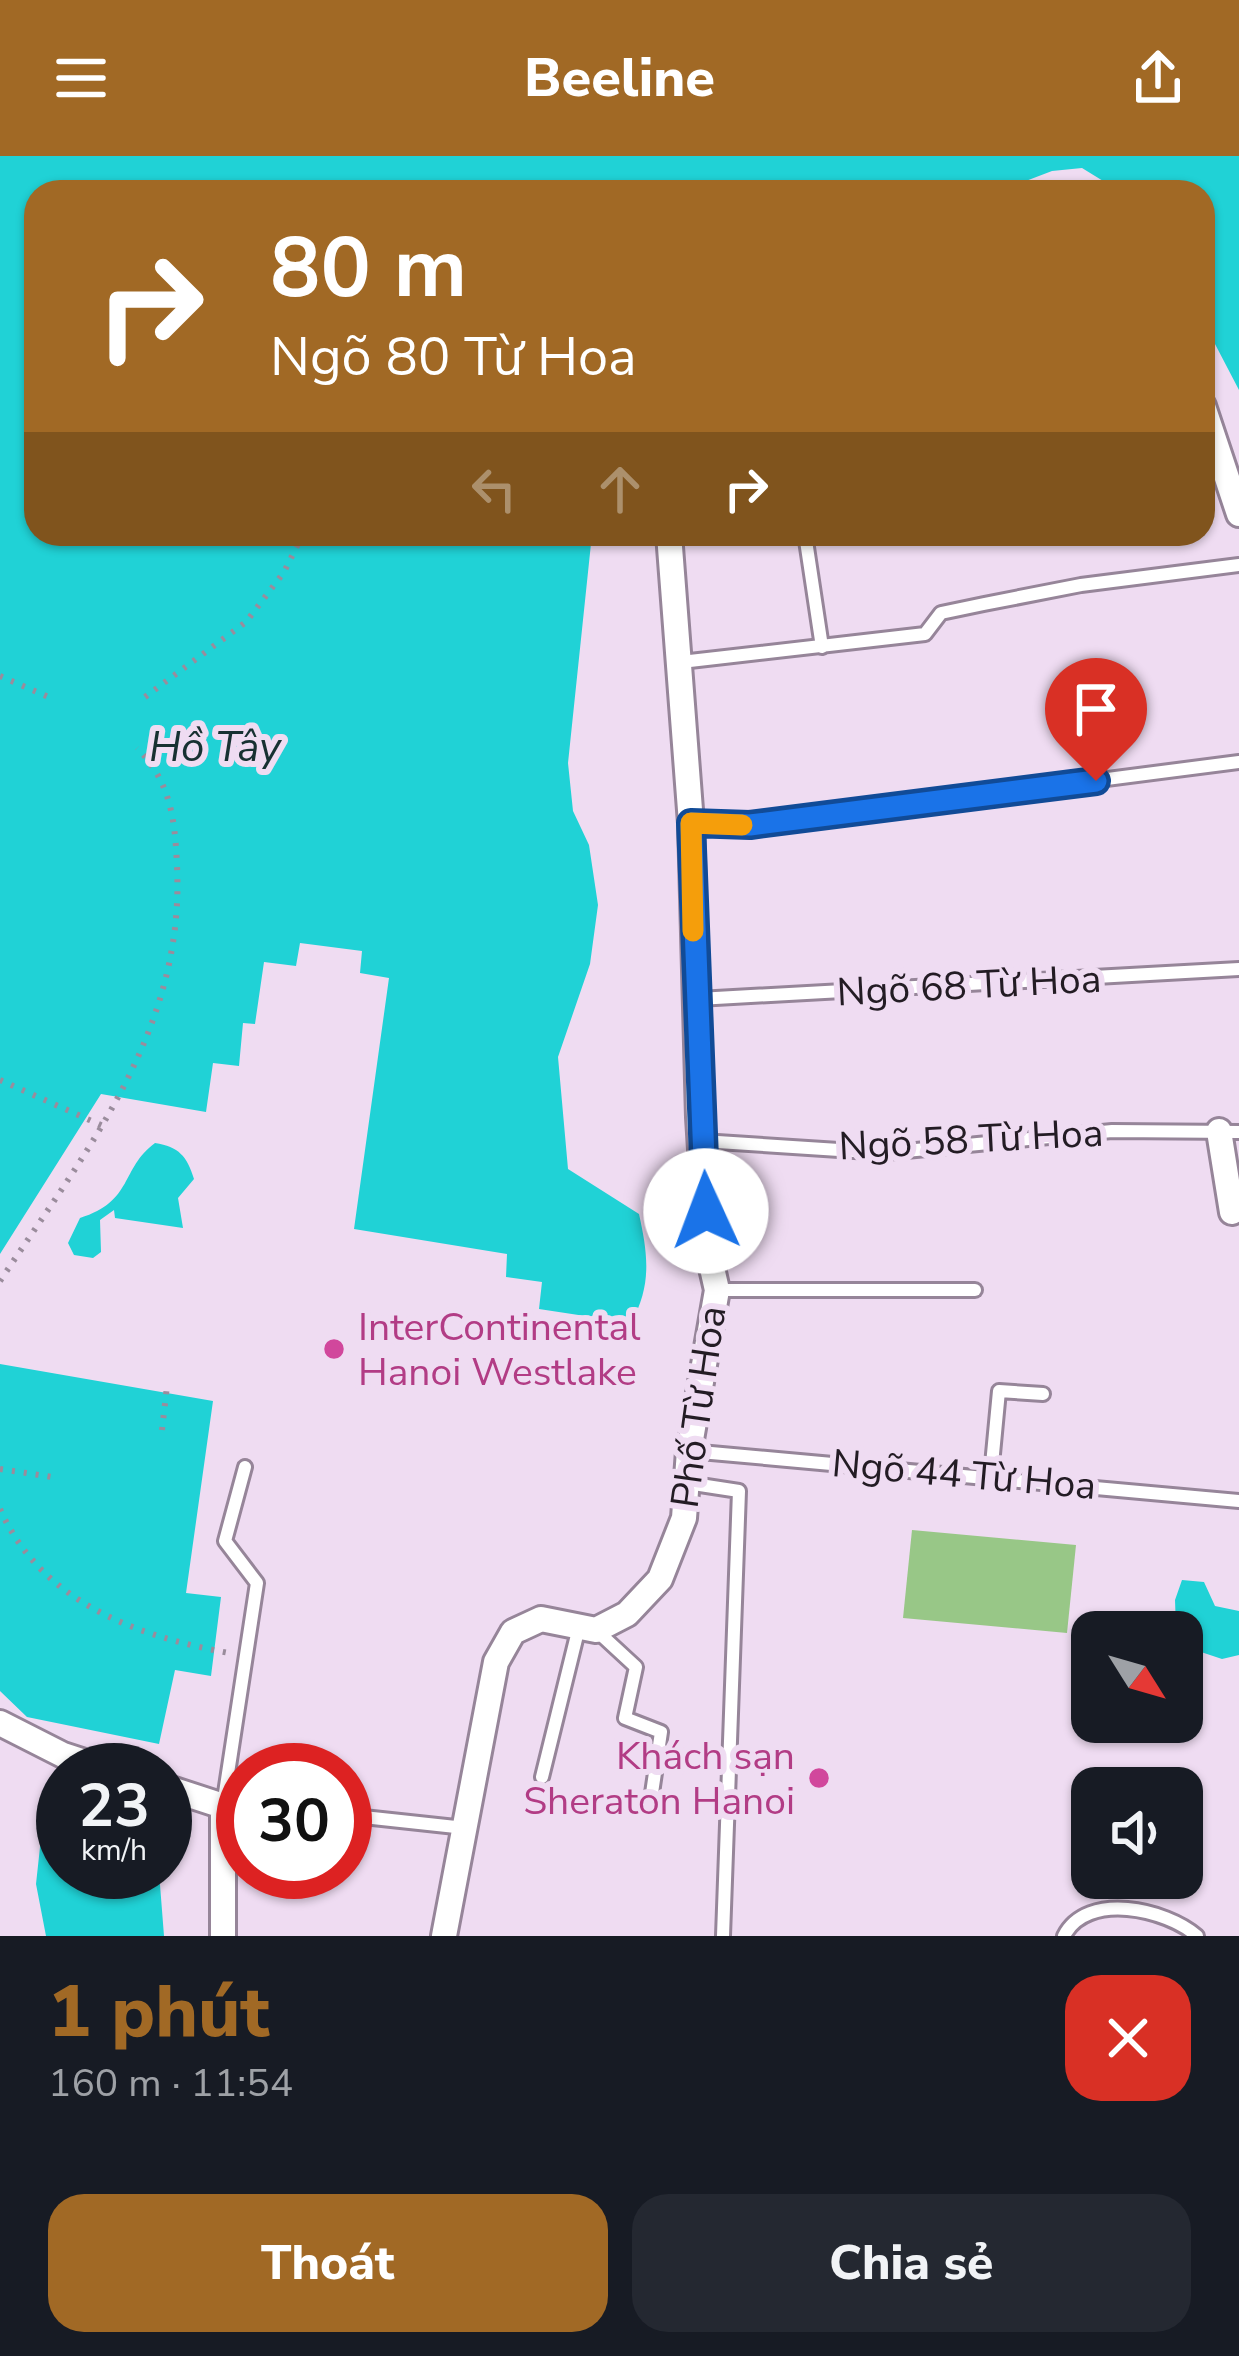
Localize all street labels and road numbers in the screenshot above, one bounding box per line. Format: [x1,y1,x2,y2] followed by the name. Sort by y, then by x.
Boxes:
[835,953,1103,1019] street label: Ngõ 68 Từ Hoa
[837,1107,1105,1173] street label: Ngõ 58 Từ Hoa
[659,1303,739,1511] street label: Phố Từ Hoa
[830,1437,1098,1513] street label: Ngõ 44 Từ Hoa

